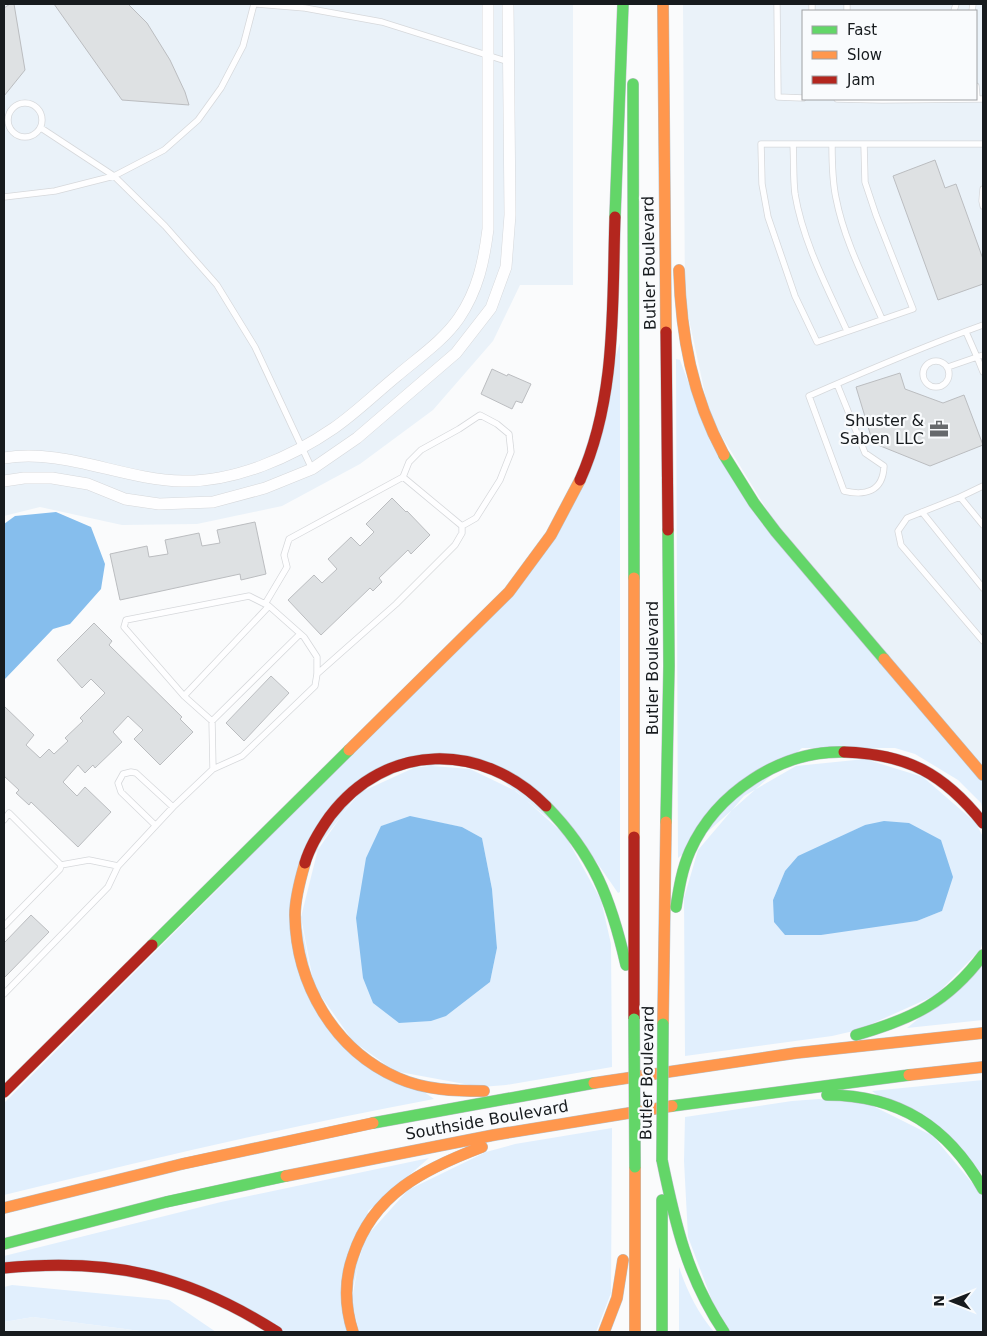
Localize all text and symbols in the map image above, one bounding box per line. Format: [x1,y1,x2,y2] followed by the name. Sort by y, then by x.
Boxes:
[802,10,977,100] legend
[847,21,877,39] text: Fast
[847,46,882,64] text: Slow
[846,71,875,89] text: Jam
[638,196,660,330] street label: Butler Boulevard
[840,411,924,448] place label: Shuster & Saben LLC
[928,418,950,440] office icon: Shuster & Saben LLC
[643,601,662,735] street label: Butler Boulevard
[636,1006,658,1140] street label: Butler Boulevard
[404,1096,570,1144] street label: Southside Boulevard
[927,1276,977,1326] north arrow
[931,1295,947,1307] text: N

